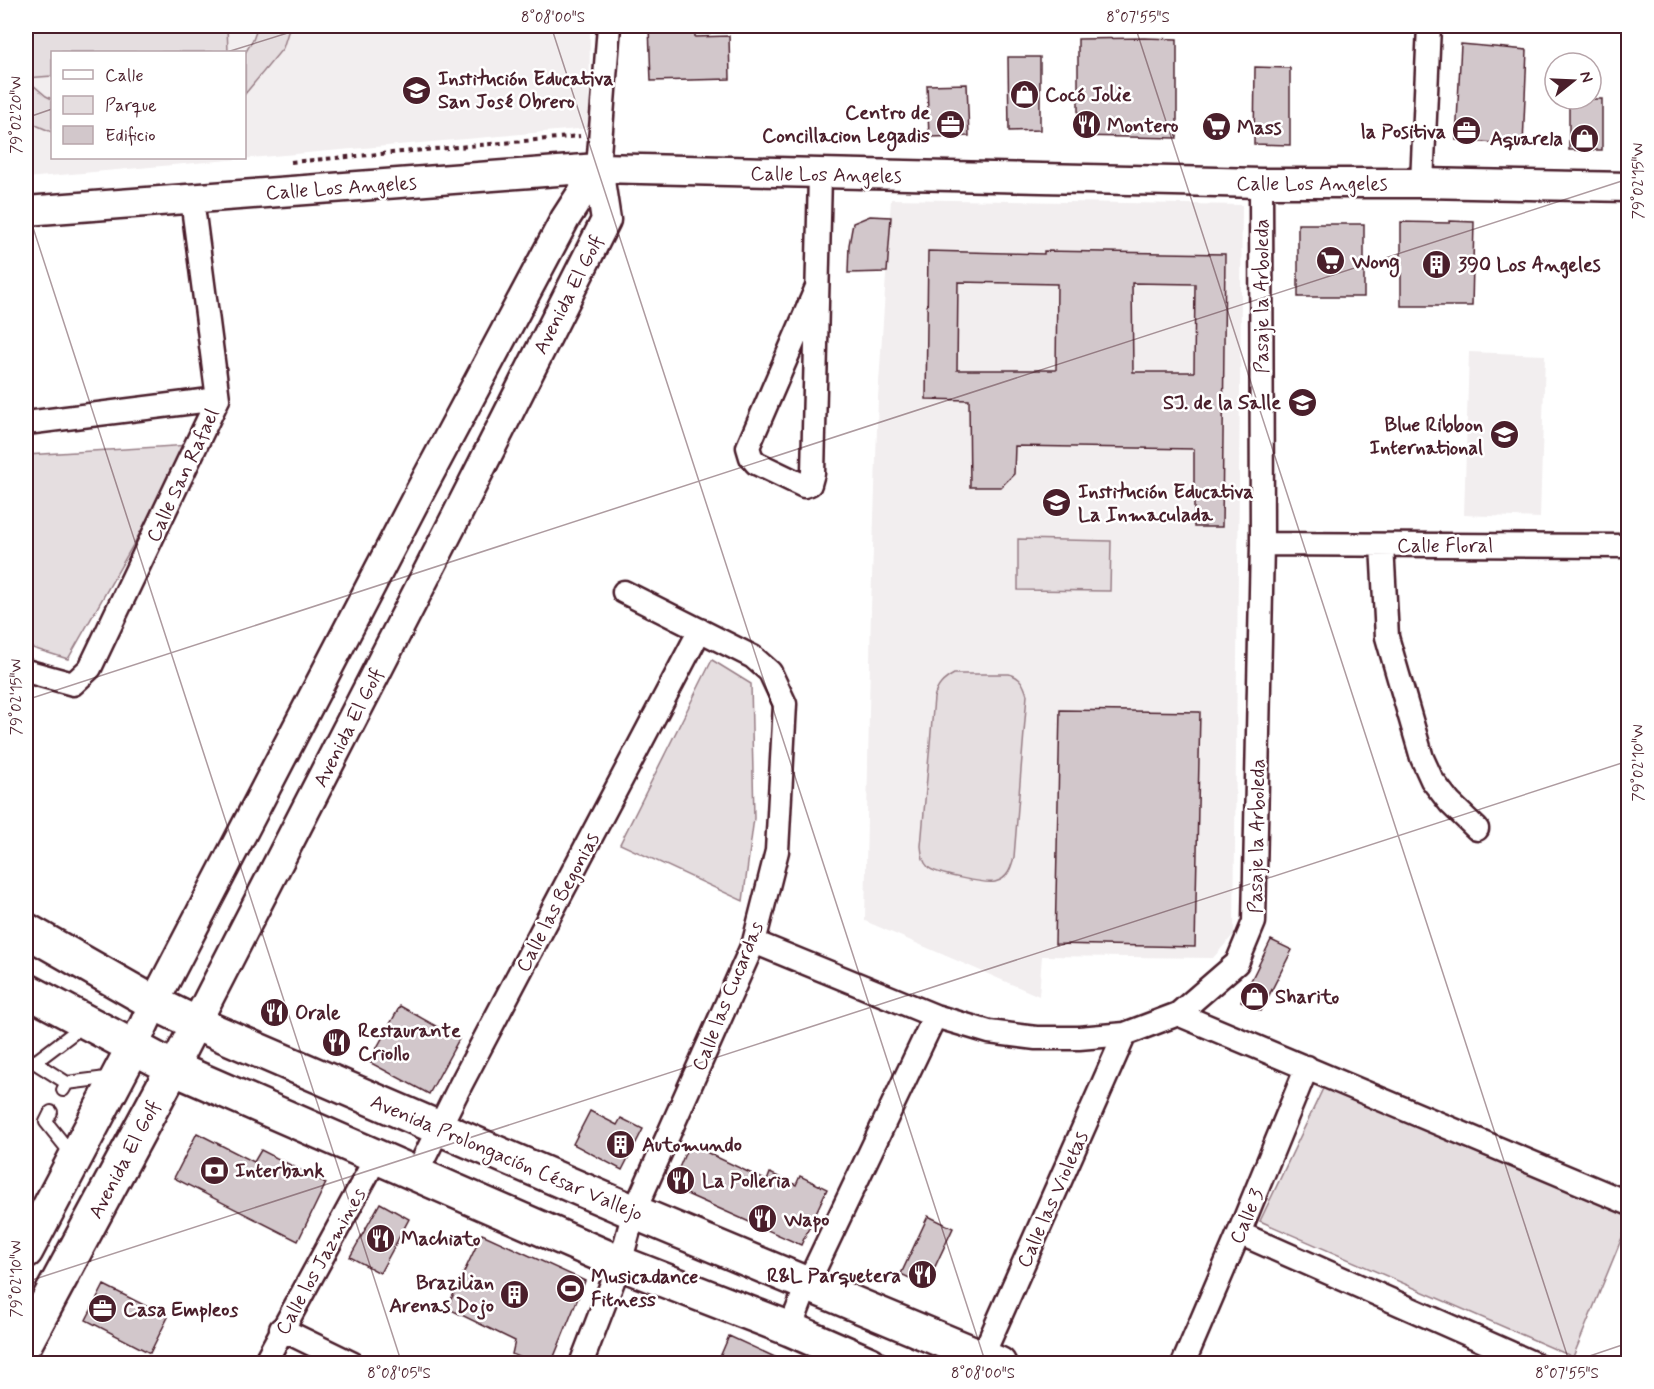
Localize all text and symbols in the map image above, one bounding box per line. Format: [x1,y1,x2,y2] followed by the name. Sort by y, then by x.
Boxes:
[521,8,585,28] text: 8°08'00"S
[1106,8,1170,28] text: 8°07'55"S
[51,51,246,159] legend
[1543,51,1603,111] north arrow
[105,64,144,88] text: Calle
[438,66,614,116] place label: Institución Educativa San José Obrero
[1574,69,1597,85] text: N
[401,74,433,106] school or university icon: Institución Educativa San José Obrero
[7,76,27,154] text: 79°02'20"W
[1008,78,1040,110] shop icon: Cocó Jolie
[1045,82,1132,109] place label: Cocó Jolie
[105,94,157,118] text: Parque
[762,100,930,152] place label: Centro de Concillacion Legadis
[935,108,967,140] office icon: Centro de Concillacion Legadis
[1070,109,1102,141] restaurant icon: Montero
[1200,111,1232,143] supermarket icon: Mass
[1107,113,1179,140] place label: Montero
[1237,115,1282,142] place label: Mass
[1451,115,1483,147] office icon: la Positiva
[1361,119,1446,146] place label: la Positiva
[1568,122,1600,154] shop icon: Aquarela
[105,124,156,148] text: Edificio
[1490,126,1563,153] place label: Aquarela
[1629,143,1649,219] text: 79°02'15"W
[750,161,902,190] street label: Calle Los Angeles
[265,170,418,207] street label: Calle Los Angeles
[1236,171,1388,198] street label: Calle Los Angeles
[1249,219,1276,373] street label: Pasaje la Arboleda
[528,230,611,359] street label: Avenida El Golf
[1315,245,1347,277] supermarket icon: Wong
[1421,248,1453,280] building icon: 390 Los Angeles
[1351,249,1400,278] place label: Wong
[1458,252,1601,279] place label: 390 Los Angeles
[1286,386,1318,418] school or university icon: SJ. de la Salle
[1163,390,1281,417] place label: SJ. de la Salle
[141,404,226,547] street label: Calle San Rafael
[1370,412,1483,462] place label: Blue Ribbon International
[1488,419,1520,451] school or university icon: Blue Ribbon International
[1078,479,1254,529] place label: Institución Educativa La Inmaculada
[1041,487,1073,519] school or university icon: Institución Educativa La Inmaculada
[1397,533,1493,560] street label: Calle Floral
[7,659,27,735] text: 79°02'15"W
[308,663,391,792] street label: Avenida El Golf
[1629,725,1649,801] text: 79°02'10"W
[1243,758,1272,914] street label: Pasaje la Arboleda
[510,828,607,977] street label: Calle las Begonias
[686,918,771,1075] street label: Calle las Cucardas
[1238,980,1270,1012] shop icon: Sharito
[1275,984,1340,1011] place label: Sharito
[258,996,290,1028] restaurant icon: Orale
[295,1000,341,1027] place label: Orale
[358,1018,461,1068] place label: Restaurante Criollo
[321,1026,353,1058] restaurant icon: Restaurante Criollo
[366,1089,647,1229] street label: Avenida Prolongación César Vallejo
[83,1096,168,1224] street label: Avenida El Golf
[1011,1127,1096,1272] street label: Calle las Violetas
[605,1128,637,1160] building icon: Automundo
[642,1132,742,1159] place label: Automundo
[198,1154,230,1186] bank icon: Interbank
[235,1158,324,1185] place label: Interbank
[665,1164,697,1196] restaurant icon: La Polleria
[702,1168,791,1195] place label: La Polleria
[270,1183,373,1340] street label: Calle los Jazmines
[1224,1185,1271,1248] street label: Calle 3
[747,1203,779,1235] restaurant icon: Wapo
[783,1207,829,1234] place label: Wapo
[364,1222,396,1254] restaurant icon: Machiato
[401,1226,481,1253] place label: Machiato
[7,1241,27,1317] text: 79°02'10"W
[906,1259,938,1291] restaurant icon: R&L Parquetera
[767,1263,901,1290] place label: R&L Parquetera
[591,1264,698,1314] place label: Musicadance Fitness
[389,1270,494,1320] place label: Brazilian Arenas Dojo
[554,1272,586,1304] sports icon: Musicadance Fitness
[499,1278,531,1310] building icon: Brazilian Arenas Dojo
[86,1293,118,1325] office icon: Casa Empleos
[123,1297,238,1324] place label: Casa Empleos
[367,1364,431,1384] text: 8°08'05"S
[951,1364,1015,1384] text: 8°08'00"S
[1535,1364,1599,1384] text: 8°07'55"S

